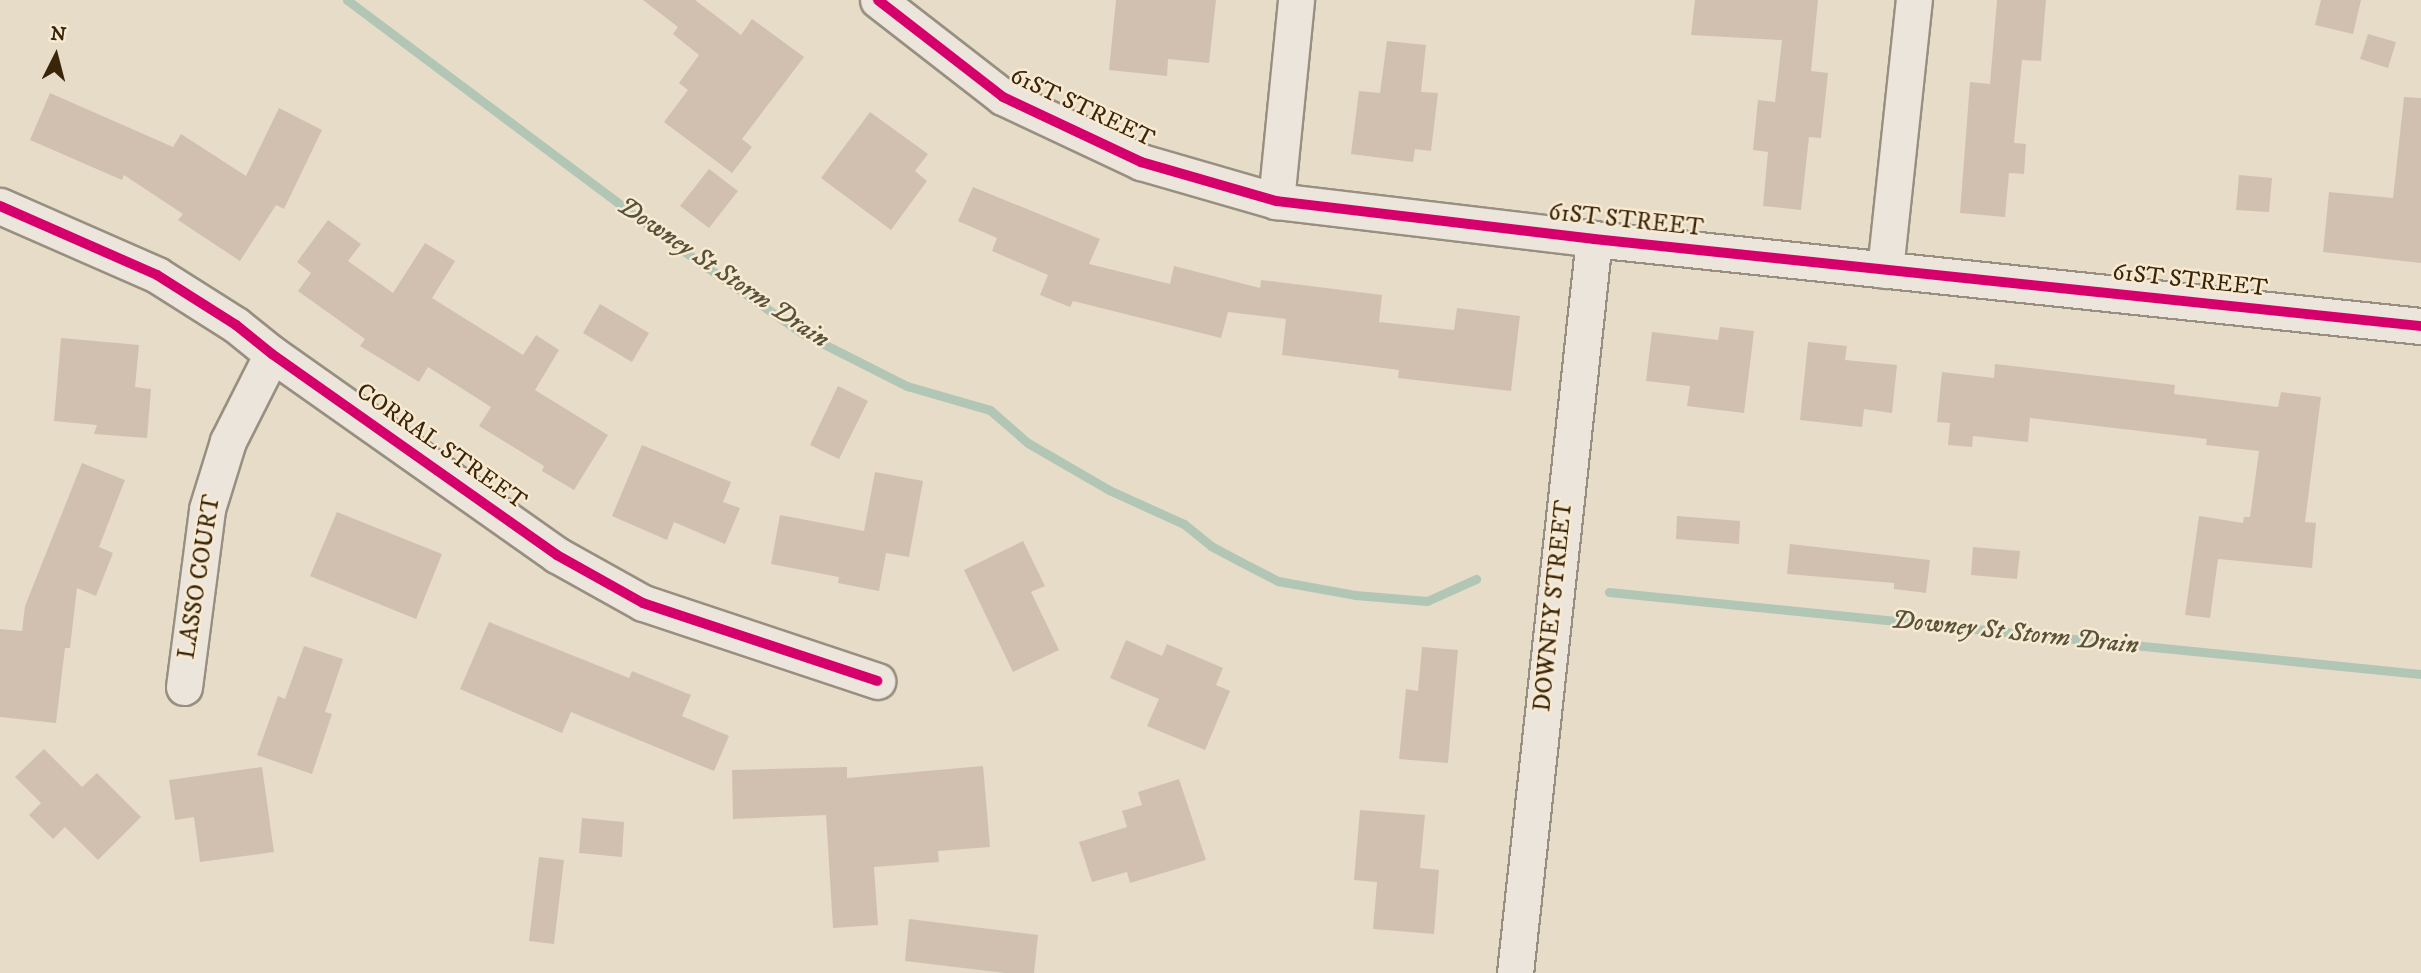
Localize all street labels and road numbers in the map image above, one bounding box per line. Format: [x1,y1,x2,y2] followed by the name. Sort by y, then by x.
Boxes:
[1005,62,1159,154] street label: 61ST STREET
[1547,199,1705,243] street label: 61ST STREET
[2111,259,2269,303] street label: 61ST STREET
[350,377,532,517] street label: CORRAL STREET
[173,493,227,661] street label: LASSO COURT
[1529,499,1579,713] street label: DOWNEY STREET

